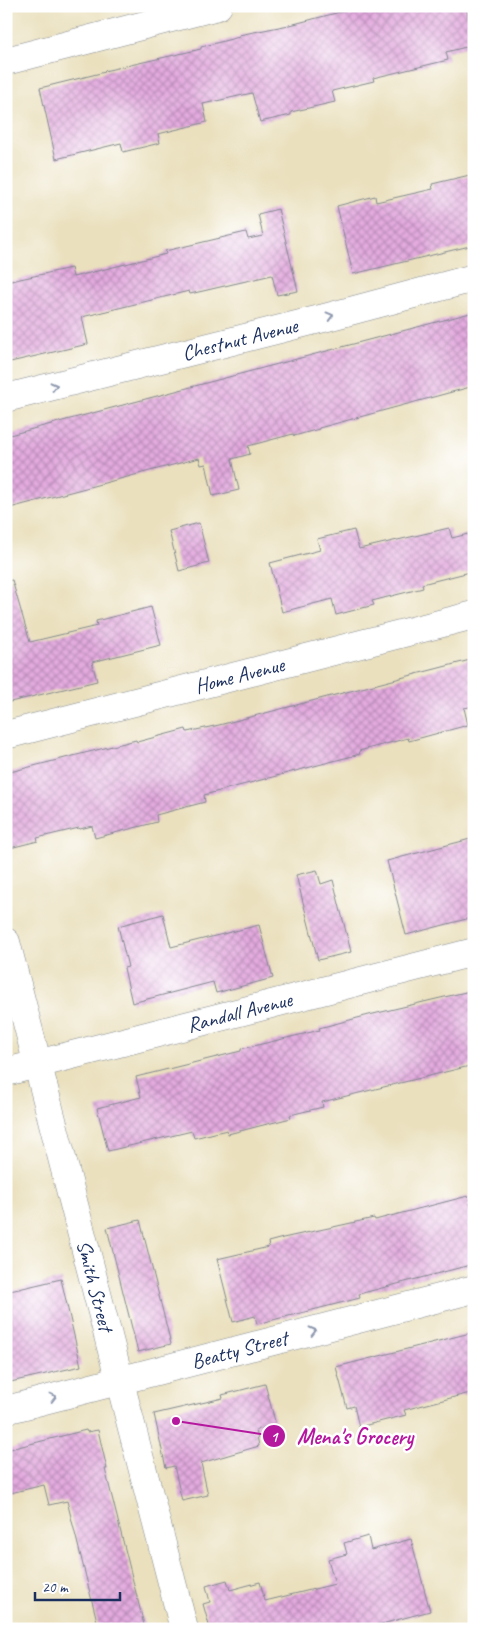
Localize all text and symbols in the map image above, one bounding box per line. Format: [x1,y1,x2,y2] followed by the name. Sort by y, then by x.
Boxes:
[325,311,334,322] one-way arrow
[179,312,301,366] street label: Chestnut Avenue
[49,381,58,392] one-way arrow
[192,651,288,699] street label: Home Avenue
[184,986,296,1038] street label: Randall Avenue
[71,1237,120,1337] street label: Smith Street
[189,1324,293,1375] street label: Beatty Street
[308,1326,317,1337] one-way arrow
[49,1393,57,1403] one-way arrow
[262,1418,422,1455] callout: Mena's Grocery
[297,1423,416,1451] text: Mena's Grocery
[271,1428,280,1447] text: 1
[35,1570,120,1602] scale bar
[42,1578,69,1597] text: 20 m

